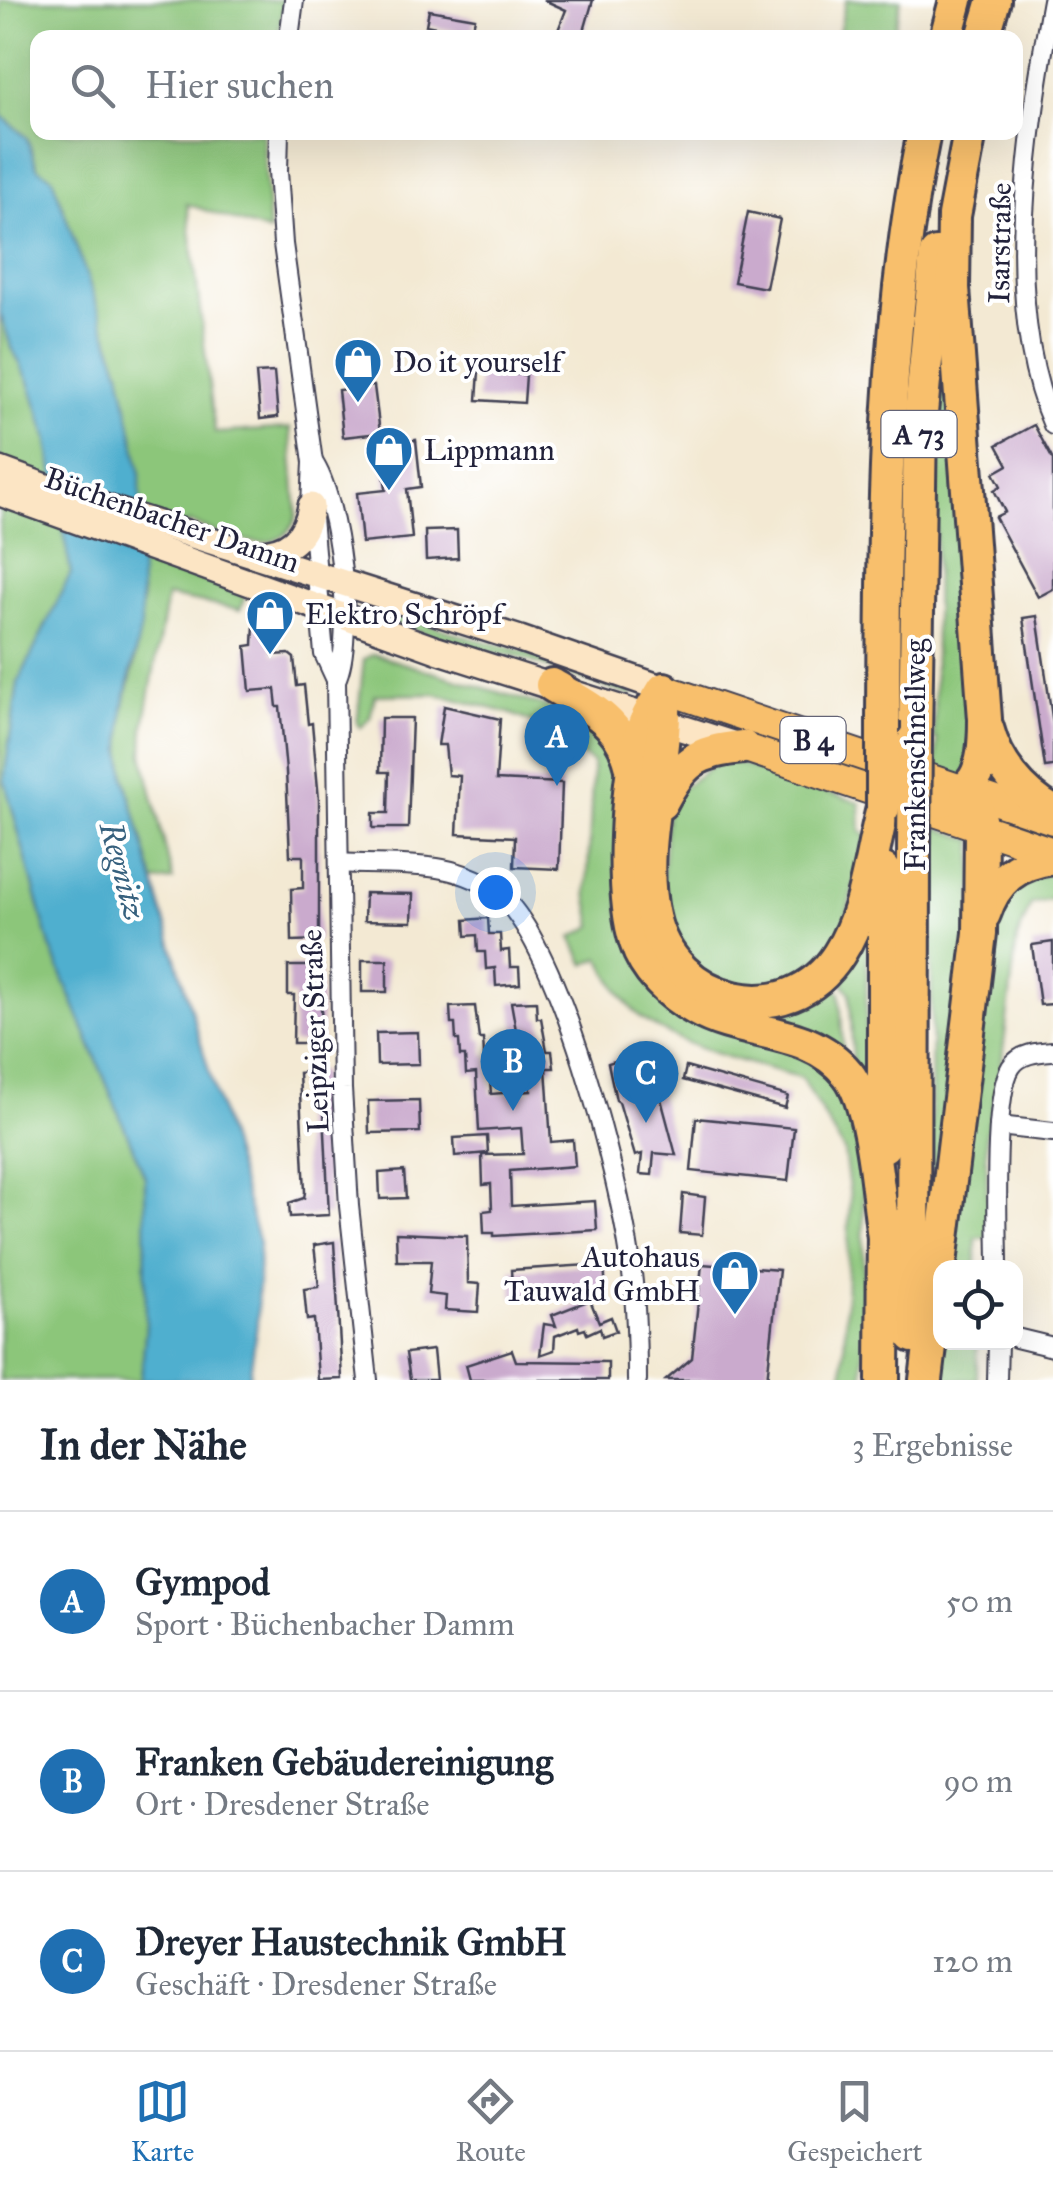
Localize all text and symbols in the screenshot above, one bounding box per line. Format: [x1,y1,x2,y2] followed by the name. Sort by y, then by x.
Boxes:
[30,30,1023,140] search box
[65,58,120,113] icon: search
[145,62,334,108] text: Hier suchen
[981,182,1019,304] street label: Isarstraße
[332,336,384,404] shop icon: Do it yourself
[393,344,567,380] place label: Do it yourself
[882,411,956,457] road number: A 73
[363,424,415,492] shop icon: Lippmann
[424,432,555,468] place label: Lippmann
[40,459,304,581] street label: Büchenbacher Damm
[244,588,296,656] shop icon: Elektro Schröpf
[305,596,507,632] place label: Elektro Schröpf
[897,638,933,871] street label: Frankenschnellweg
[524,704,590,786] pin: A
[780,717,846,763] road number: B 4
[90,817,154,925] water label: Regnitz
[470,867,521,918] your location
[293,928,337,1134] street label: Leipziger Straße
[480,1028,546,1111] pin: B
[614,1040,678,1123] pin: C
[504,1239,700,1309] place label: Autohaus Tauwald GmbH
[709,1248,761,1316] shop icon: Autohaus Tauwald GmbH
[933,1260,1023,1350] map controls
[933,1260,1023,1350] button: locate
[40,1419,247,1471] text: In der Nähe
[852,1426,1013,1465] text: 3 Ergebnisse
[135,1559,270,1605] text: Gympod
[62,1582,83,1621] text: A
[946,1582,1013,1621] text: 50 m
[135,1605,515,1644] text: Sport · Büchenbacher Damm
[135,1739,553,1785] text: Franken Gebäudereinigung
[62,1762,83,1801] text: B
[943,1762,1013,1801] text: 90 m
[135,1785,430,1824] text: Ort · Dresdener Straße
[135,1919,567,1965] text: Dreyer Haustechnik GmbH
[62,1942,83,1981] text: C
[932,1942,1013,1981] text: 120 m
[135,1965,497,2004] text: Geschäft · Dresdener Straße
[131,2074,194,2169] tab: Karte
[456,2074,526,2169] tab: Route
[787,2074,922,2169] tab: Gespeichert

